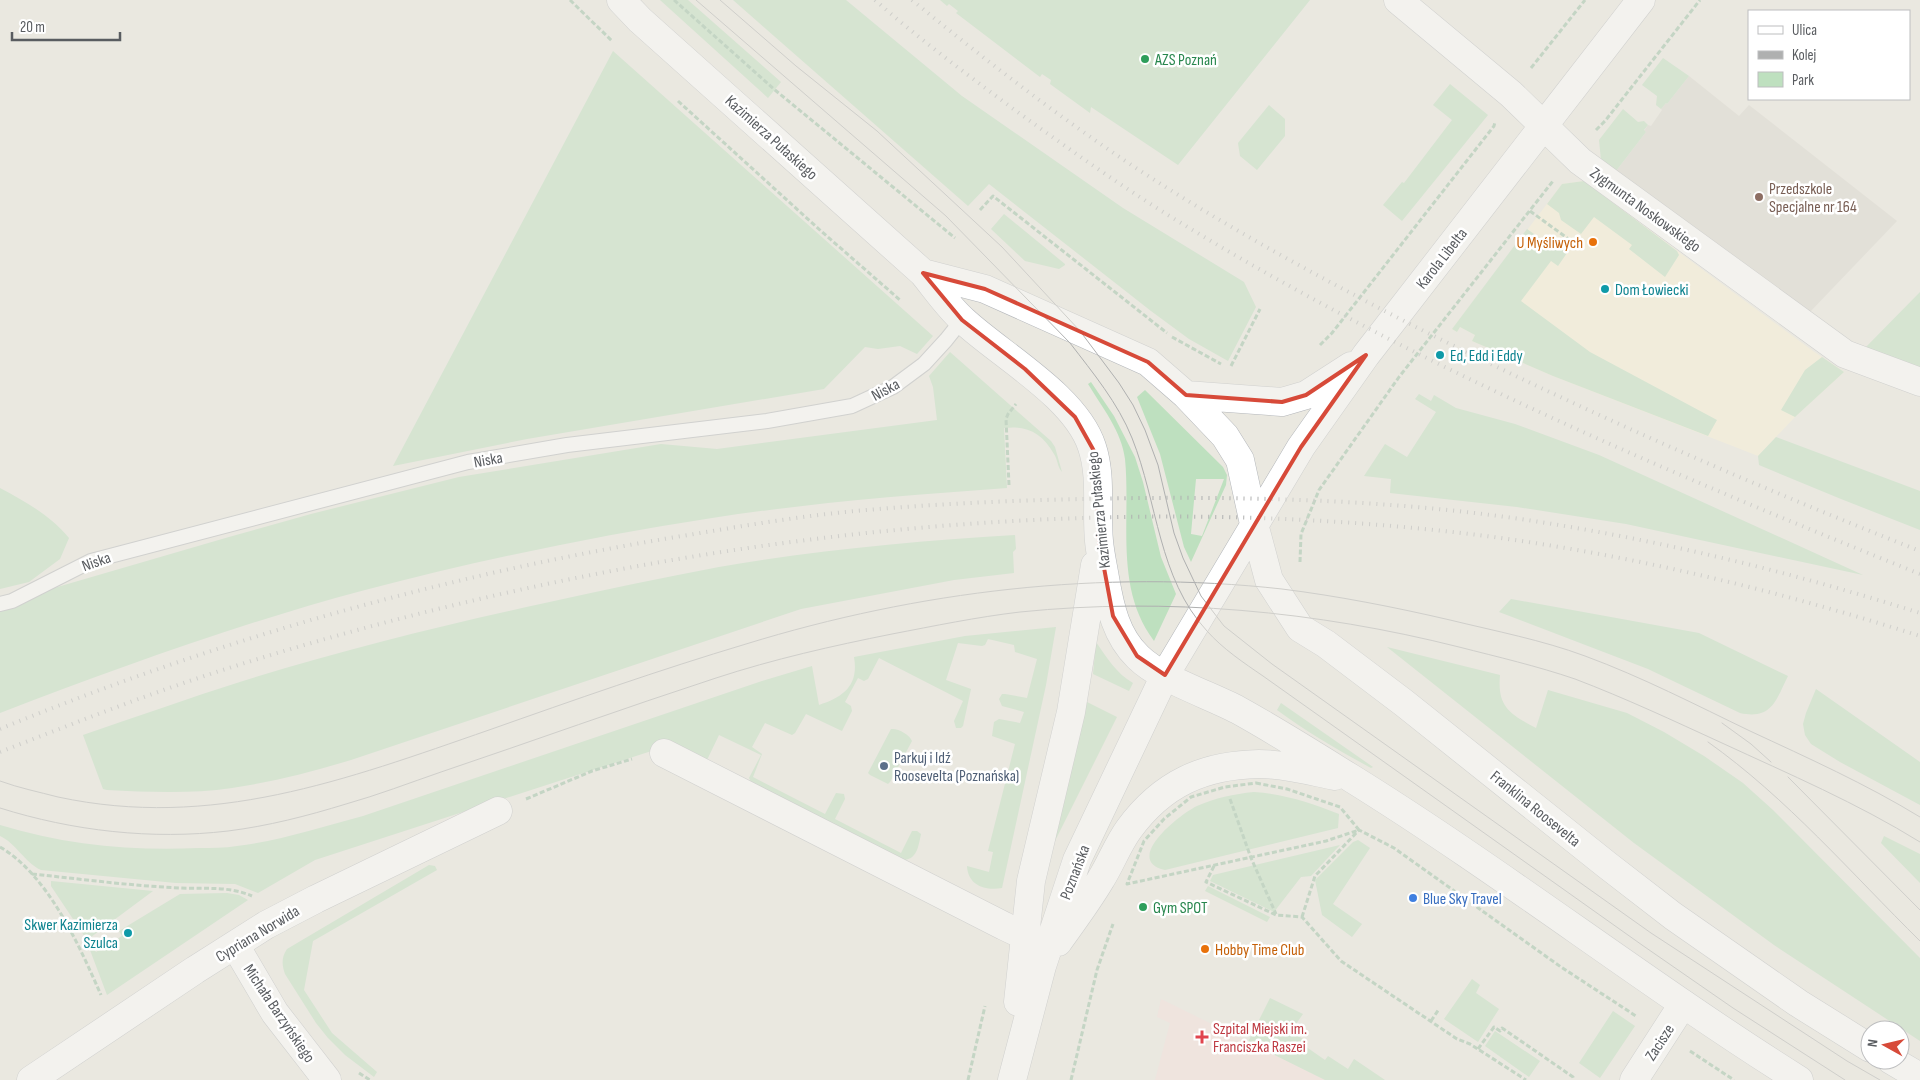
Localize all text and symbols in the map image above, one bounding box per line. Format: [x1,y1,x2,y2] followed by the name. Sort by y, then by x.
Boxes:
[12,10,120,42] scale bar
[1748,10,1910,100] legend
[20,18,45,37] text: 20 m
[1792,21,1817,40] text: Ulica
[1792,46,1817,65] text: Kolej
[1154,51,1217,70] place label: AZS Poznań
[1139,53,1151,65] marker: AZS Poznań
[1792,71,1814,90] text: Park
[721,92,821,185] street label: Kazimierza Pułaskiego
[1586,164,1704,257] street label: Zygmunta Noskowskiego
[1769,180,1857,217] place label: Przedszkole Specjalne nr 164
[1753,191,1765,203] marker: Przedszkole Specjalne nr 164
[1413,225,1472,293] street label: Karola Libelta
[1517,234,1583,253] place label: U Myśliwych
[1587,236,1599,248] marker: U Myśliwych
[1615,281,1689,300] place label: Dom Łowiecki
[1599,283,1611,295] marker: Dom Łowiecki
[1450,347,1523,366] place label: Ed, Edd i Eddy
[1434,349,1446,361] marker: Ed, Edd i Eddy
[868,375,903,406] street label: Niska
[472,449,504,472] street label: Niska
[1084,450,1115,569] street label: Kazimierza Pułaskiego
[80,548,113,576] street label: Niska
[894,749,1019,786] place label: Parkuj i Idź Roosevelta (Poznańska)
[878,760,890,772] marker: Parkuj i Idź Roosevelta (Poznańska)
[1486,767,1584,851] street label: Franklina Roosevelta
[1056,843,1094,902] street label: Poznańska
[1423,890,1502,909] place label: Blue Sky Travel
[1407,892,1419,904] marker: Blue Sky Travel
[1153,899,1208,918] place label: Gym SPOT
[1137,901,1149,913] marker: Gym SPOT
[212,902,303,967] street label: Cypriana Norwida
[24,916,118,953] place label: Skwer Kazimierza Szulca
[122,927,134,939] marker: Skwer Kazimierza Szulca
[1215,941,1304,960] place label: Hobby Time Club
[1199,943,1211,955] marker: Hobby Time Club
[239,961,319,1067] street label: Michała Barzyńskiego
[1213,1020,1307,1057] place label: Szpital Miejski im. Franciszka Raszei
[1860,1020,1910,1070] north arrow
[1642,1021,1679,1065] street label: Zacisze
[1195,1030,1209,1044] marker: Szpital Miejski im. Franciszka Raszei
[1864,1038,1882,1048] text: N

